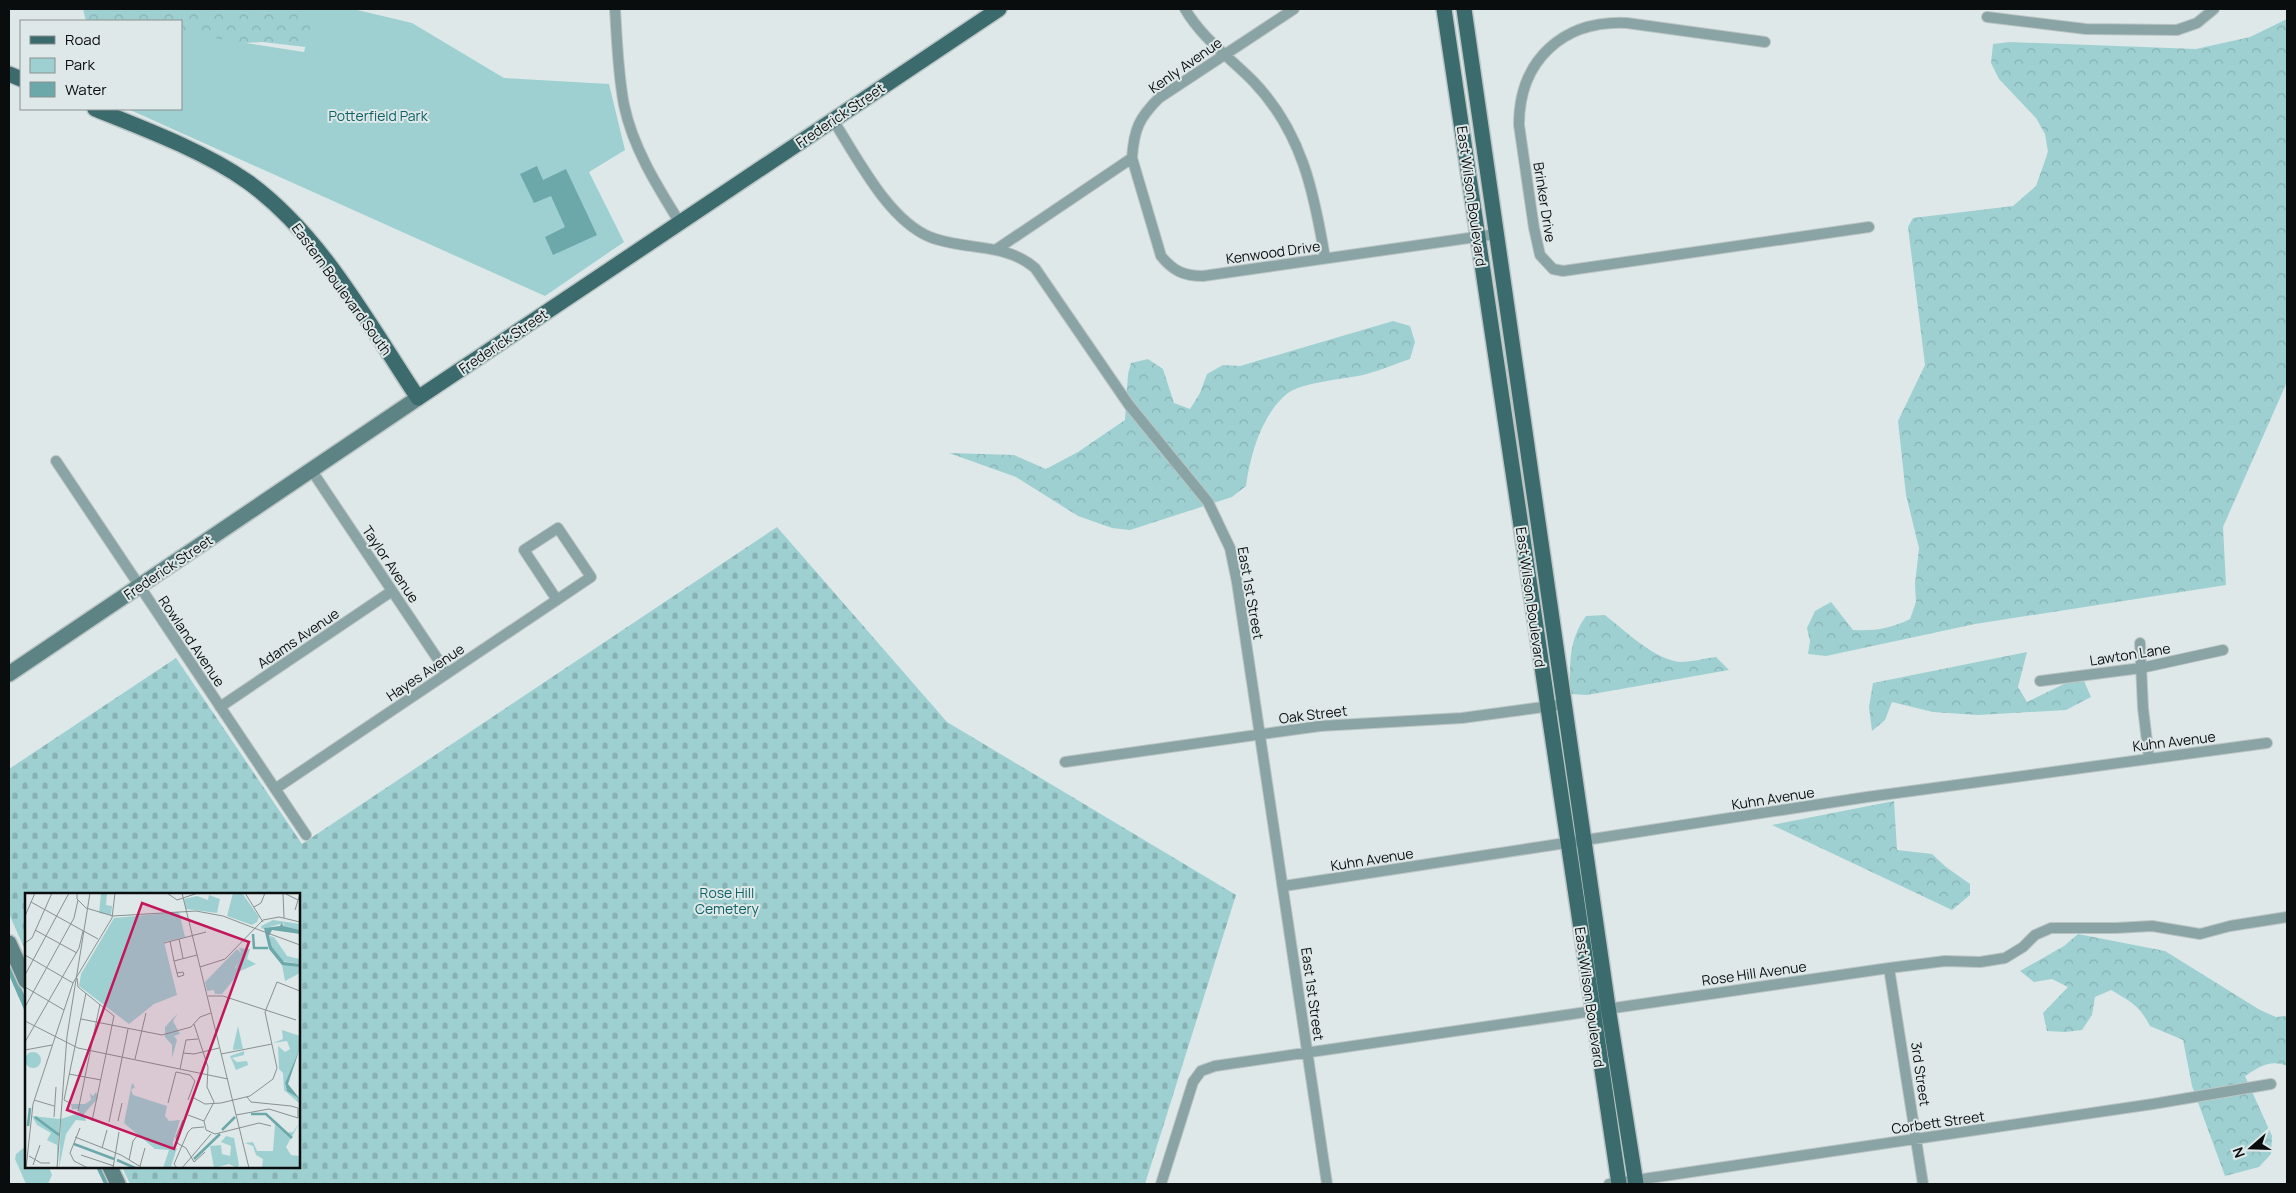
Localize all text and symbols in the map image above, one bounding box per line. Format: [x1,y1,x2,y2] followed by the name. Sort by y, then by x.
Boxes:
[20,20,182,110] legend
[65,29,101,50] text: Road
[1145,33,1225,97] street label: Kenly Avenue
[65,54,95,75] text: Park
[792,78,889,152] street label: Frederick Street
[65,79,107,100] text: Water
[328,106,429,125] park label: Potterfield Park
[1453,125,1491,267] street label: East Wilson Boulevard
[1529,161,1561,243] street label: Brinker Drive
[288,219,396,359] street label: Eastern Boulevard South
[1225,236,1321,268] street label: Kenwood Drive
[455,304,552,378] street label: Frederick Street
[358,522,424,606] street label: Taylor Avenue
[1512,526,1550,668] street label: East Wilson Boulevard
[120,530,217,604] street label: Frederick Street
[1233,545,1269,641] street label: East 1st Street
[155,592,229,690] street label: Rowland Avenue
[253,604,343,672] street label: Adams Avenue
[2088,638,2172,670] street label: Lawton Lane
[382,639,468,705] street label: Hayes Avenue
[1278,700,1349,728] street label: Oak Street
[2131,726,2217,756] street label: Kuhn Avenue
[1730,782,1816,814] street label: Kuhn Avenue
[1329,843,1415,875] street label: Kuhn Avenue
[695,883,760,918] park label: Rose Hill Cemetery
[25,893,300,1168] inset map
[1571,926,1609,1068] street label: East Wilson Boulevard
[1297,946,1329,1042] street label: East 1st Street
[1700,956,1808,990] street label: Rose Hill Avenue
[1907,1041,1935,1108] street label: 3rd Street
[1890,1106,1986,1138] street label: Corbett Street
[2226,1123,2276,1173] north arrow
[2228,1145,2249,1161] text: N

